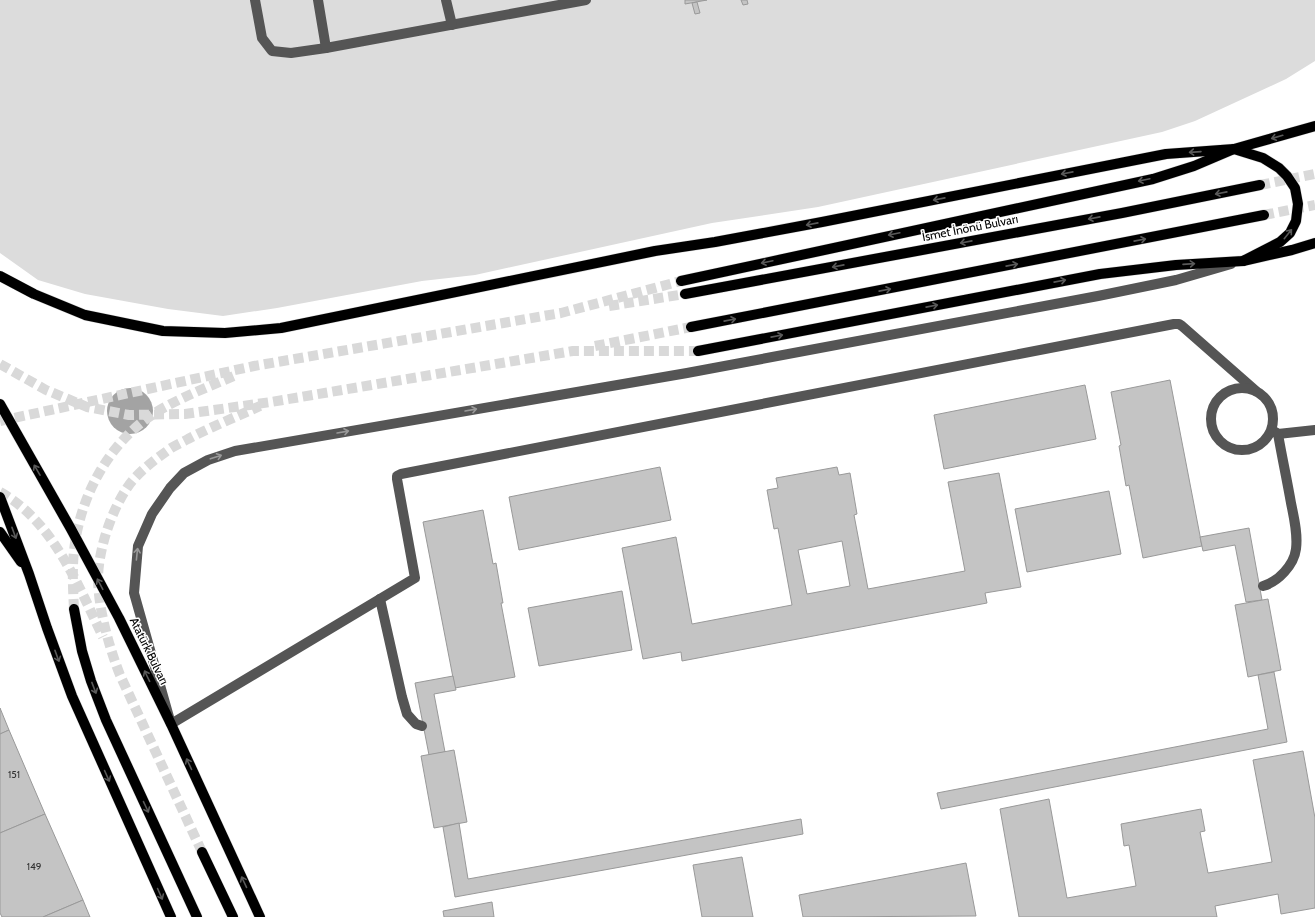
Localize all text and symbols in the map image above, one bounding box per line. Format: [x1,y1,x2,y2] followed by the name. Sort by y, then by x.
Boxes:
[1271,134,1284,141] one-way arrow
[1189,148,1202,155] one-way arrow
[1061,170,1074,178] one-way arrow
[1138,177,1151,185] one-way arrow
[1215,189,1228,197] one-way arrow
[933,195,946,203] one-way arrow
[921,211,1019,244] street label: İsmet İnönü Bulvarı
[1088,214,1101,222] one-way arrow
[806,220,819,228] one-way arrow
[1283,228,1292,239] one-way arrow
[888,231,901,239] one-way arrow
[1133,235,1146,243] one-way arrow
[960,238,973,246] one-way arrow
[761,258,774,266] one-way arrow
[1005,260,1018,268] one-way arrow
[1182,260,1195,268] one-way arrow
[832,262,845,270] one-way arrow
[1053,277,1066,285] one-way arrow
[878,285,891,293] one-way arrow
[925,302,938,310] one-way arrow
[723,316,736,324] one-way arrow
[770,331,783,339] one-way arrow
[464,406,477,414] one-way arrow
[336,428,349,436] one-way arrow
[209,453,222,460] one-way arrow
[33,464,41,476] one-way arrow
[11,527,18,540] one-way arrow
[134,548,141,561] one-way arrow
[96,578,103,590] one-way arrow
[127,615,172,687] street label: Atatürk Bulvarı
[54,649,61,662] one-way arrow
[143,671,150,683] one-way arrow
[90,681,98,693] one-way arrow
[185,758,192,770] one-way arrow
[8,768,20,781] house number: 151
[104,769,111,781] one-way arrow
[143,800,150,812] one-way arrow
[27,860,42,873] house number: 149
[240,876,247,888] one-way arrow
[157,888,165,900] one-way arrow

